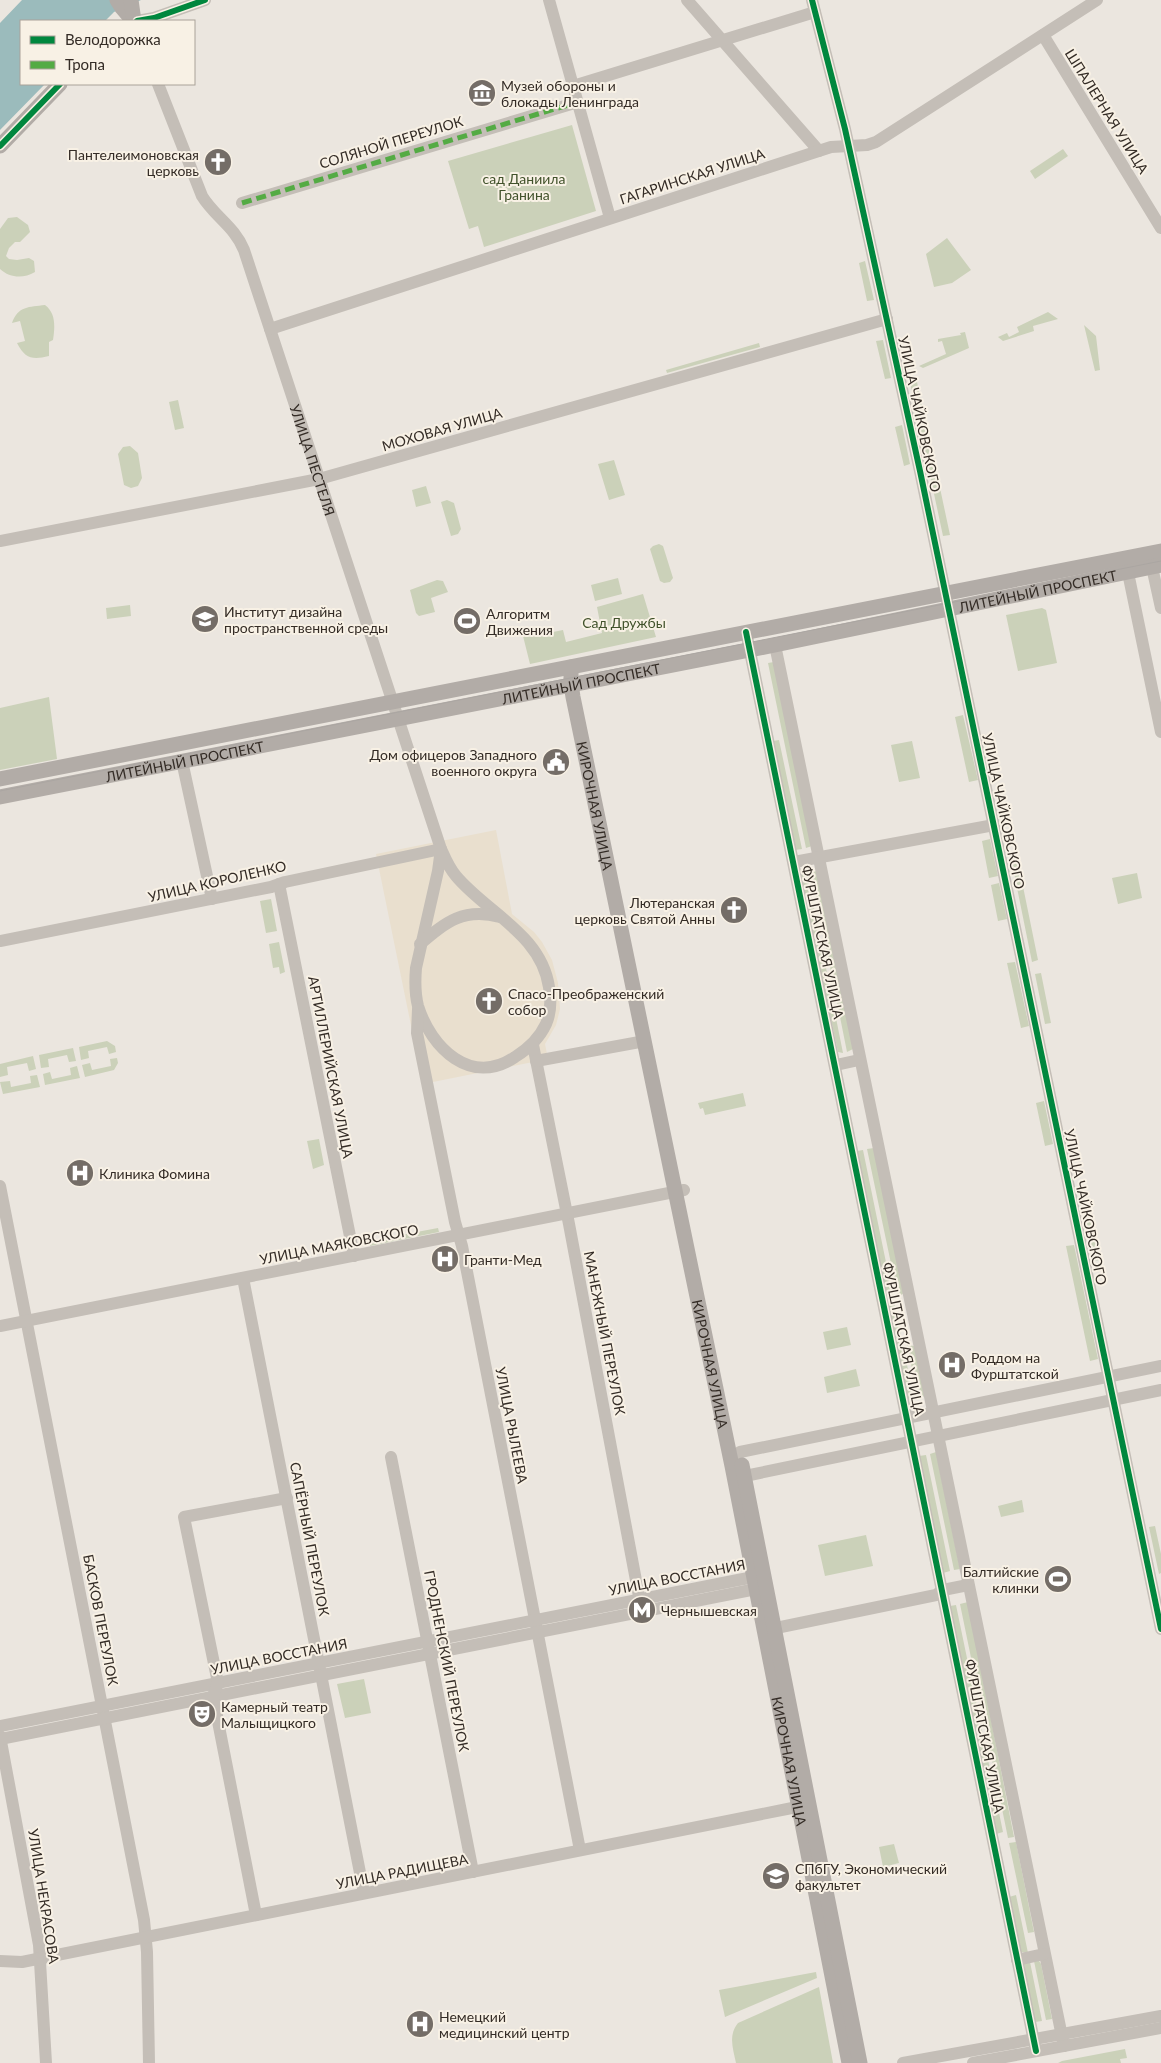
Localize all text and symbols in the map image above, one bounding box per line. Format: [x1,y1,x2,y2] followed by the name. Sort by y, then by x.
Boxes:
[20,20,195,85] legend
[65,30,161,48] text: Велодорожка
[1062,46,1153,177] street label: ШПАЛЕРНАЯ УЛИЦА
[65,55,105,73] text: Тропа
[501,77,639,110] place label: Музей обороны и блокады Ленинграда
[467,78,497,108] museum icon: Музей обороны и блокады Ленинграда
[317,112,465,172] street label: СОЛЯНОЙ ПЕРЕУЛОК
[617,144,767,207] street label: ГАГАРИНСКАЯ УЛИЦА
[68,146,199,179] place label: Пантелеимоновская церковь
[203,147,233,177] church icon: Пантелеимоновская церковь
[483,170,566,203] park label: сад Даниила Гранина
[895,334,945,494] street label: УЛИЦА ЧАЙКОВСКОГО
[287,402,339,518] street label: УЛИЦА ПЕСТЕЛЯ
[380,404,505,454] street label: МОХОВАЯ УЛИЦА
[956,566,1119,615] street label: ЛИТЕЙНЫЙ ПРОСПЕКТ
[224,603,388,636] place label: Институт дизайна пространственной среды
[190,604,220,634] school or university icon: Институт дизайна пространственной среды
[486,605,553,638] place label: Алгоритм Движения
[452,606,482,636] sports icon: Алгоритм Движения
[582,614,666,631] park label: Сад Дружбы
[499,659,662,707] street label: ЛИТЕЙНЫЙ ПРОСПЕКТ
[979,731,1029,891] street label: УЛИЦА ЧАЙКОВСКОГО
[103,737,266,785] street label: ЛИТЕЙНЫЙ ПРОСПЕКТ
[574,740,617,872] street label: КИРОЧНАЯ УЛИЦА
[370,746,537,779] place label: Дом офицеров Западного военного округа
[541,747,571,777] public building icon: Дом офицеров Западного военного округа
[146,857,288,905] street label: УЛИЦА КОРОЛЕНКО
[798,864,848,1021] street label: ФУРШТАТСКАЯ УЛИЦА
[575,894,715,927] place label: Лютеранская церковь Святой Анны
[719,895,749,925] church icon: Лютеранская церковь Святой Анны
[305,974,357,1160] street label: АРТИЛЛЕРИЙСКАЯ УЛИЦА
[508,985,664,1018] place label: Спасо-Преображенский собор
[474,986,504,1016] church icon: Спасо-Преображенский собор
[1061,1127,1111,1287] street label: УЛИЦА ЧАЙКОВСКОГО
[65,1158,95,1188] hospital icon: Клиника Фомина
[99,1165,210,1182] place label: Клиника Фомина
[258,1220,420,1268] street label: УЛИЦА МАЯКОВСКОГО
[430,1244,460,1274] hospital icon: Гранти-Мед
[581,1249,629,1417] street label: МАНЕЖНЫЙ ПЕРЕУЛОК
[464,1251,542,1268] place label: Гранти-Мед
[879,1261,929,1418] street label: ФУРШТАТСКАЯ УЛИЦА
[689,1298,733,1430] street label: КИРОЧНАЯ УЛИЦА
[971,1349,1059,1382] place label: Роддом на Фурштатской
[937,1350,967,1380] hospital icon: Роддом на Фурштатской
[492,1365,532,1485] street label: УЛИЦА РЫЛЕЕВА
[287,1460,333,1618] street label: САПЁРНЫЙ ПЕРЕУЛОК
[80,1553,122,1688] street label: БАСКОВ ПЕРЕУЛОК
[607,1555,747,1599] street label: УЛИЦА ВОССТАНИЯ
[963,1563,1039,1596] place label: Балтийские клинки
[1043,1564,1073,1594] sports icon: Балтийские клинки
[421,1569,473,1754] street label: ГРОДНЕНСКИЙ ПЕРЕУЛОК
[627,1595,657,1625] metro station icon: Чернышевская
[661,1602,757,1619] place label: Чернышевская
[209,1634,349,1678] street label: УЛИЦА ВОССТАНИЯ
[962,1658,1008,1815] street label: ФУРШТАТСКАЯ УЛИЦА
[769,1695,811,1828] street label: КИРОЧНАЯ УЛИЦА
[221,1698,328,1731] place label: Камерный театр Малыщицкого
[187,1699,217,1729] theatre icon: Камерный театр Малыщицкого
[25,1827,63,1965] street label: УЛИЦА НЕКРАСОВА
[335,1850,470,1892] street label: УЛИЦА РАДИЩЕВА
[795,1860,947,1893] place label: СПбГУ, Экономический факультет
[761,1861,791,1891] school or university icon: СПбГУ, Экономический факультет
[439,2008,570,2041] place label: Немецкий медицинский центр
[405,2009,435,2039] hospital icon: Немецкий медицинский центр

